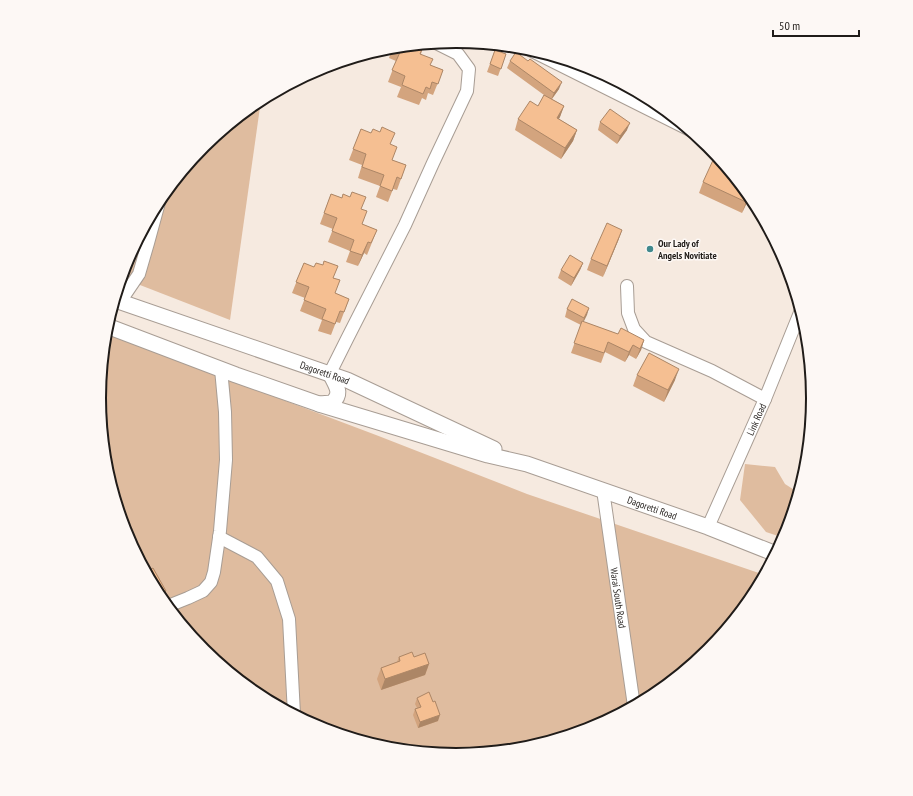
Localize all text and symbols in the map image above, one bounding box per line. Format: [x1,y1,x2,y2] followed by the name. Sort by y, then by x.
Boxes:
[773,12,859,38] scale bar
[779,18,800,33] text: 50 m
[657,237,717,262] place label: Our Lady of Angels Novitiate
[645,244,655,254] marker: Our Lady of Angels Novitiate
[298,358,352,387] street label: Dagoretti Road
[743,401,769,437] street label: Link Road
[626,493,679,522] street label: Dagoretti Road
[608,567,629,629] street label: Warai South Road

